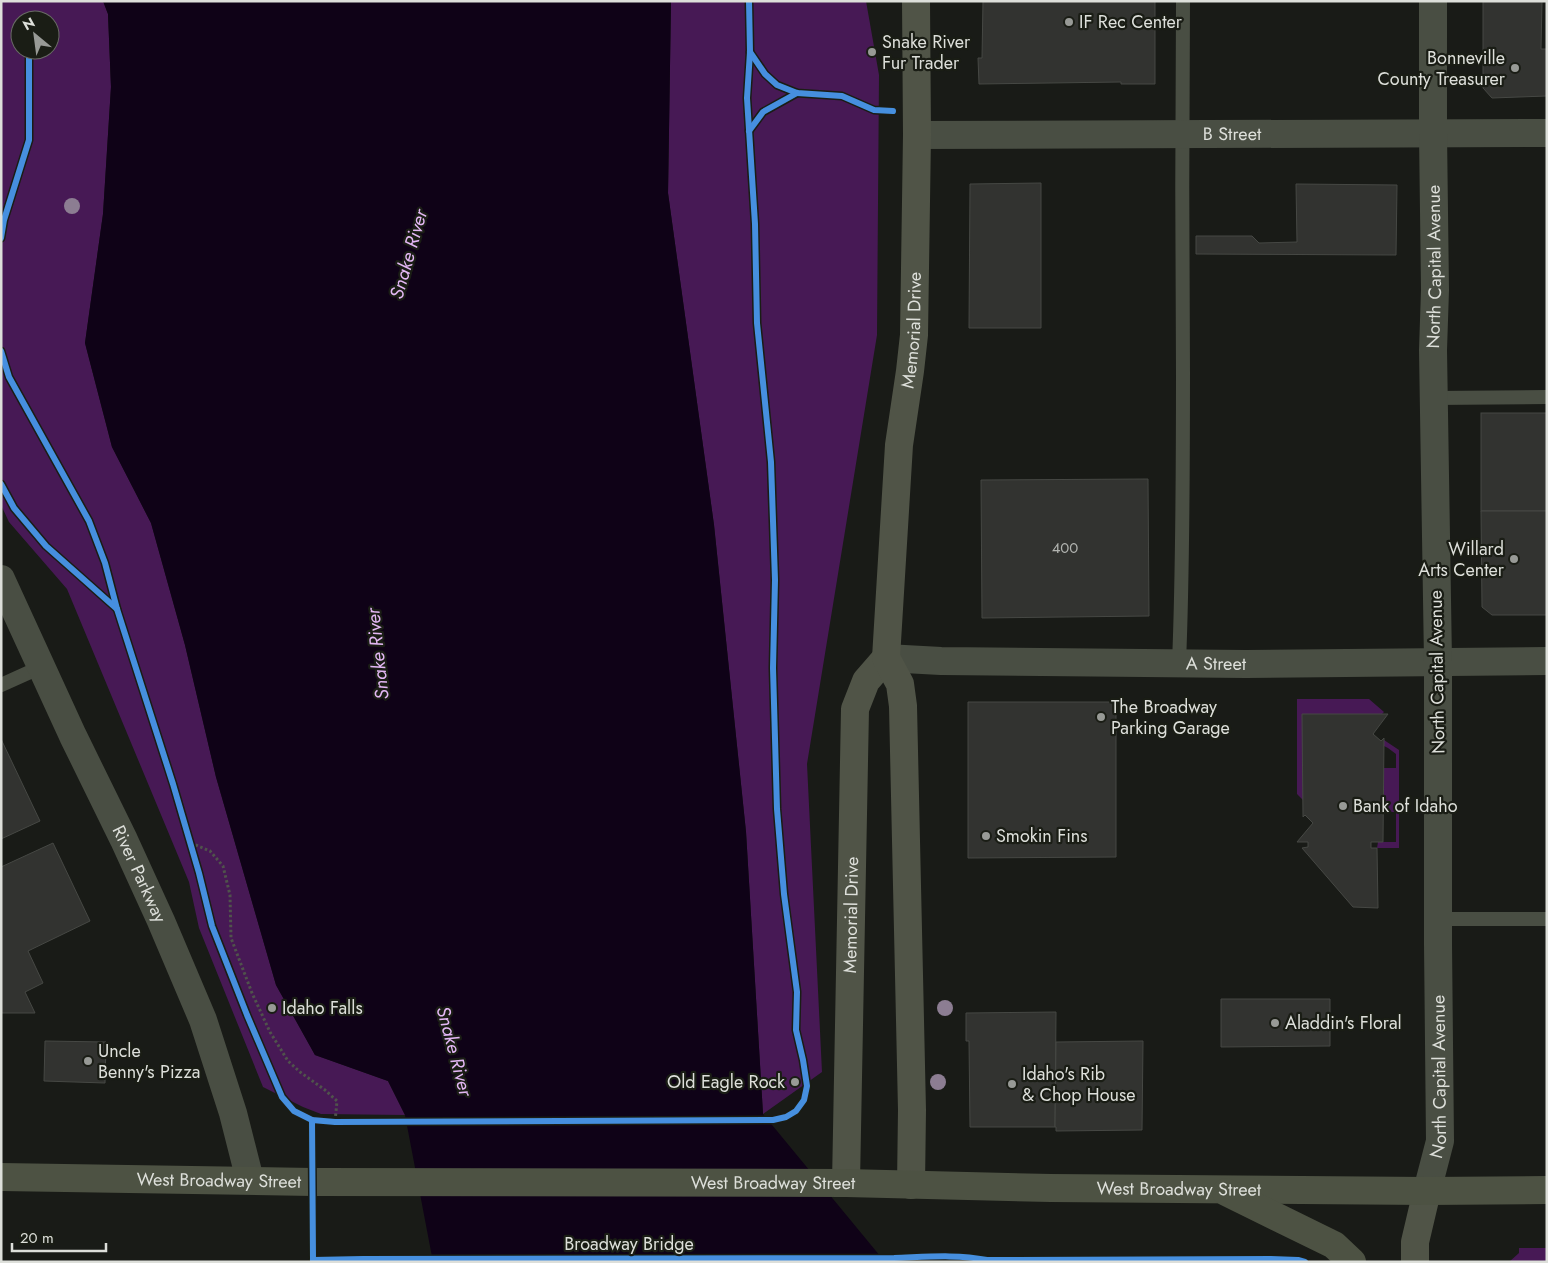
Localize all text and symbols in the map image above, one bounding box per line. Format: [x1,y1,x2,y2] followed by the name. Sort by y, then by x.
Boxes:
[1079,9,1183,35] place label: IF Rec Center
[10,10,60,60] north arrow
[19,12,38,35] text: N
[1063,16,1075,28] marker: IF Rec Center
[882,29,971,76] place label: Snake River Fur Trader
[1377,45,1506,92] place label: Bonneville County Treasurer
[866,46,878,58] marker: Snake River Fur Trader
[1509,62,1521,74] marker: Bonneville County Treasurer
[1203,121,1262,147] street label: B Street
[1420,185,1448,349] street label: North Capital Avenue
[383,205,435,302] water label: Snake River
[895,272,928,390] street label: Memorial Drive
[1418,536,1505,583] place label: Willard Arts Center
[1052,537,1078,559] house number: 400
[1508,553,1520,565] marker: Willard Arts Center
[1423,590,1451,754] street label: North Capital Avenue
[359,605,396,701] water label: Snake River
[1186,650,1247,677] street label: A Street
[1111,694,1230,741] place label: The Broadway Parking Garage
[1095,711,1107,723] marker: The Broadway Parking Garage
[1353,793,1458,819] place label: Bank of Idaho
[1337,800,1349,812] marker: Bank of Idaho
[106,821,173,927] street label: River Parkway
[996,823,1088,849] place label: Smokin Fins
[980,830,992,842] marker: Smokin Fins
[837,856,865,974] street label: Memorial Drive
[282,995,363,1021] place label: Idaho Falls
[1423,995,1453,1161] street label: North Capital Avenue
[266,1002,278,1014] marker: Idaho Falls
[430,1003,480,1101] water label: Snake River
[1285,1010,1402,1036] place label: Aladdin's Floral
[1269,1017,1281,1029] marker: Aladdin's Floral
[98,1038,200,1085] place label: Uncle Benny's Pizza
[82,1055,94,1067] marker: Uncle Benny's Pizza
[1022,1061,1136,1108] place label: Idaho's Rib & Chop House
[667,1069,785,1095] place label: Old Eagle Rock
[789,1076,801,1088] marker: Old Eagle Rock
[1006,1078,1018,1090] marker: Idaho's Rib & Chop House
[137,1166,302,1195] street label: West Broadway Street
[691,1170,856,1196] street label: West Broadway Street
[1097,1175,1262,1203] street label: West Broadway Street
[12,1220,106,1252] scale bar
[20,1227,54,1249] text: 20 m
[564,1231,694,1257] street label: Broadway Bridge

